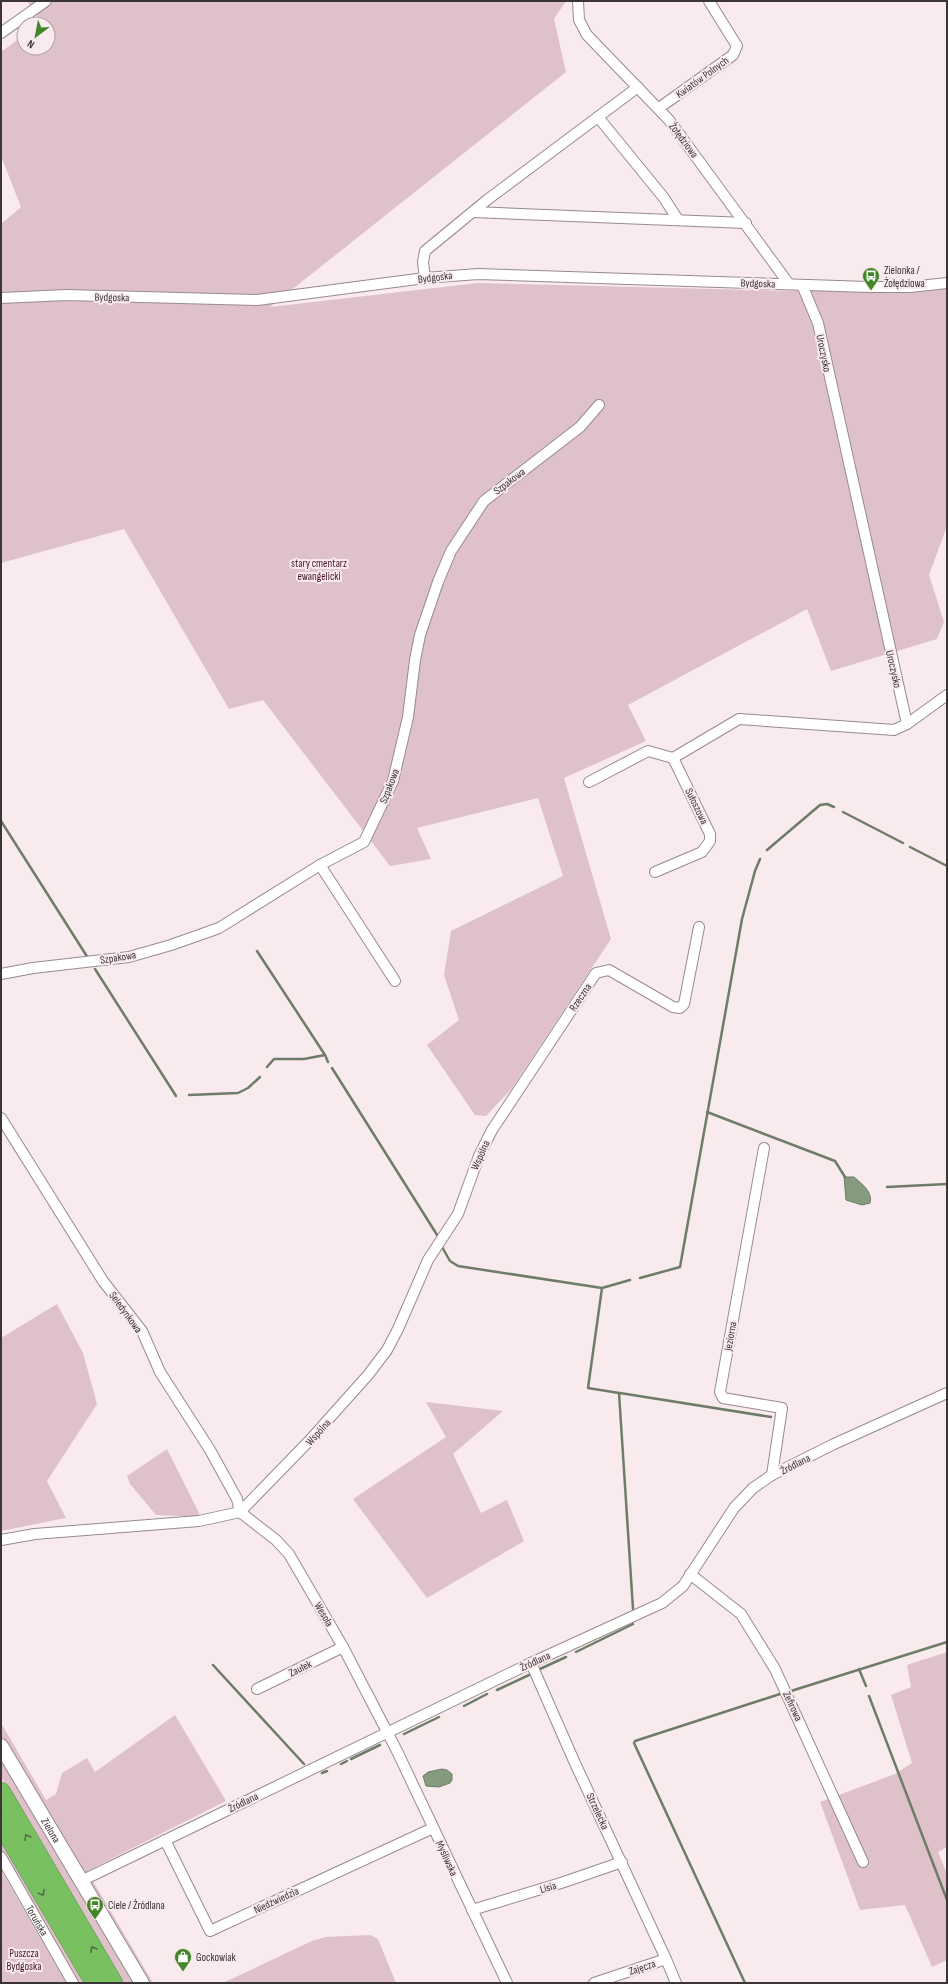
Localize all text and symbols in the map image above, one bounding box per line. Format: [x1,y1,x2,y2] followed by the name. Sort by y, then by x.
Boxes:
[16,16,56,56] north arrow
[25,37,37,51] text: N
[673,54,732,101] street label: Kwiatów Polnych
[666,120,702,160] street label: Żołędziowa
[884,264,925,290] place label: Zielonka / Żołędziowa
[861,266,881,291] bus stop icon: Zielonka / Żołędziowa
[417,269,453,286] street label: Bydgoska
[740,276,776,291] street label: Bydgoska
[94,291,130,304] street label: Bydgoska
[813,333,834,374] street label: Uroczysko
[491,465,528,497] street label: Szpakowa
[291,557,347,583] park label: stary cmentarz ewangelicki
[883,649,904,690] street label: Uroczysko
[377,767,402,805] street label: Szpakowa
[682,786,711,826] street label: Sułoszowa
[99,948,137,967] street label: Szpakowa
[566,981,594,1014] street label: Rzeczna
[468,1138,493,1172] street label: Wspólna
[106,1289,145,1336] street label: Seledynkowa
[721,1321,739,1353] street label: Jeziorna
[303,1416,334,1448] street label: Wspólna
[778,1451,812,1477] street label: Źródlana
[311,1600,336,1629] street label: Wesoła
[518,1649,552,1674] street label: Źródlana
[287,1657,315,1680] street label: Zaułek
[780,1689,805,1723] street label: Zefirowa
[226,1790,260,1815] street label: Źródlana
[583,1791,612,1832] street label: Strzelecka
[38,1816,63,1845] street label: Zielona
[25,1834,32,1841] one-way arrow
[433,1838,460,1878] street label: Myśliwska
[538,1879,558,1896] street label: Lisia
[252,1884,301,1917] street label: Niedźwiedzia
[38,1889,45,1896] one-way arrow
[85,1895,105,1920] bus stop icon: Ciele / Źródlana
[108,1899,165,1912] place label: Ciele / Źródlana
[23,1903,51,1938] street label: Toruńska
[90,1946,98,1953] one-way arrow
[7,1947,41,1973] park label: Puszcza Bydgoska
[173,1947,193,1972] shop icon: Gockowiak
[196,1951,236,1964] place label: Gockowiak
[627,1957,657,1978] street label: Zajęcza

